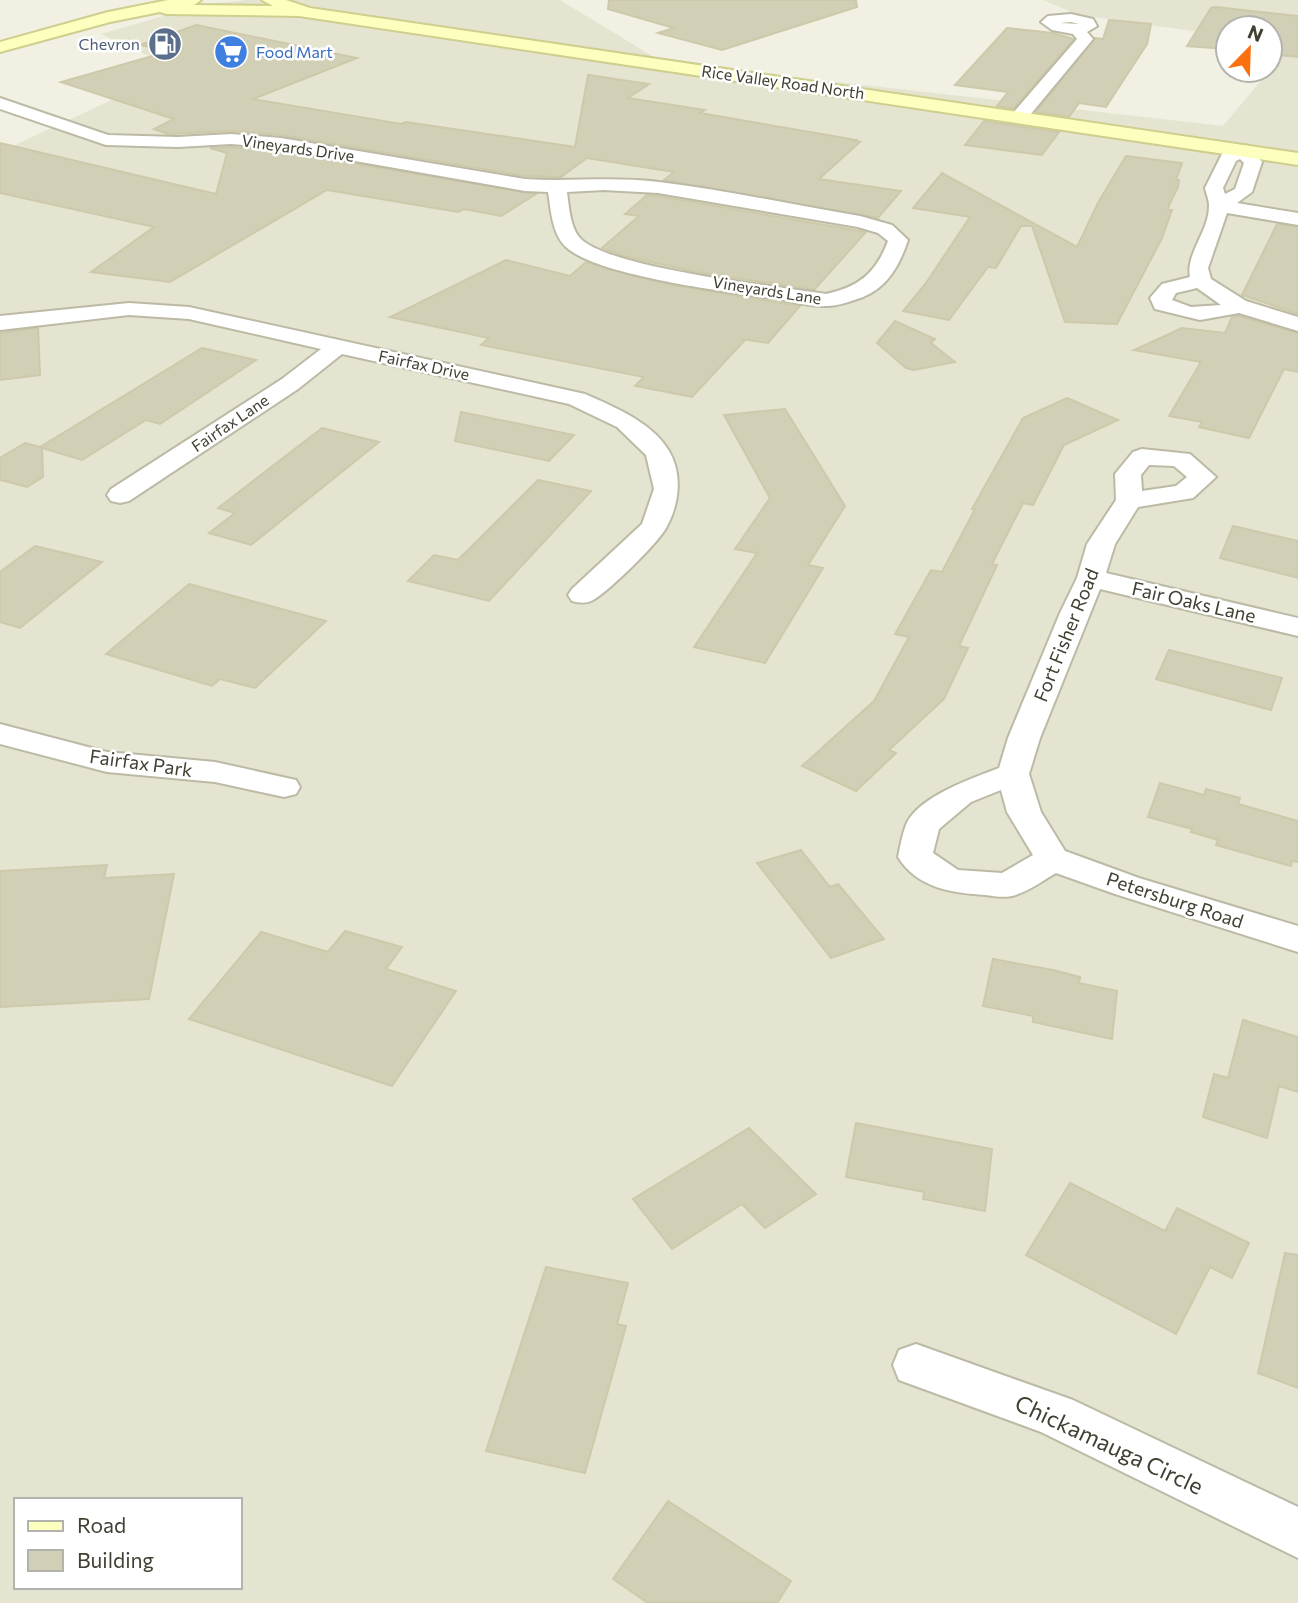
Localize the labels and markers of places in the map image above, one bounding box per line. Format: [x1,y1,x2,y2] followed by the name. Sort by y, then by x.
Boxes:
[146,25,184,63] fuel station icon: Chevron
[212,33,250,71] supermarket icon: Food Mart
[79,34,140,53] place label: Chevron
[256,42,333,61] place label: Food Mart

